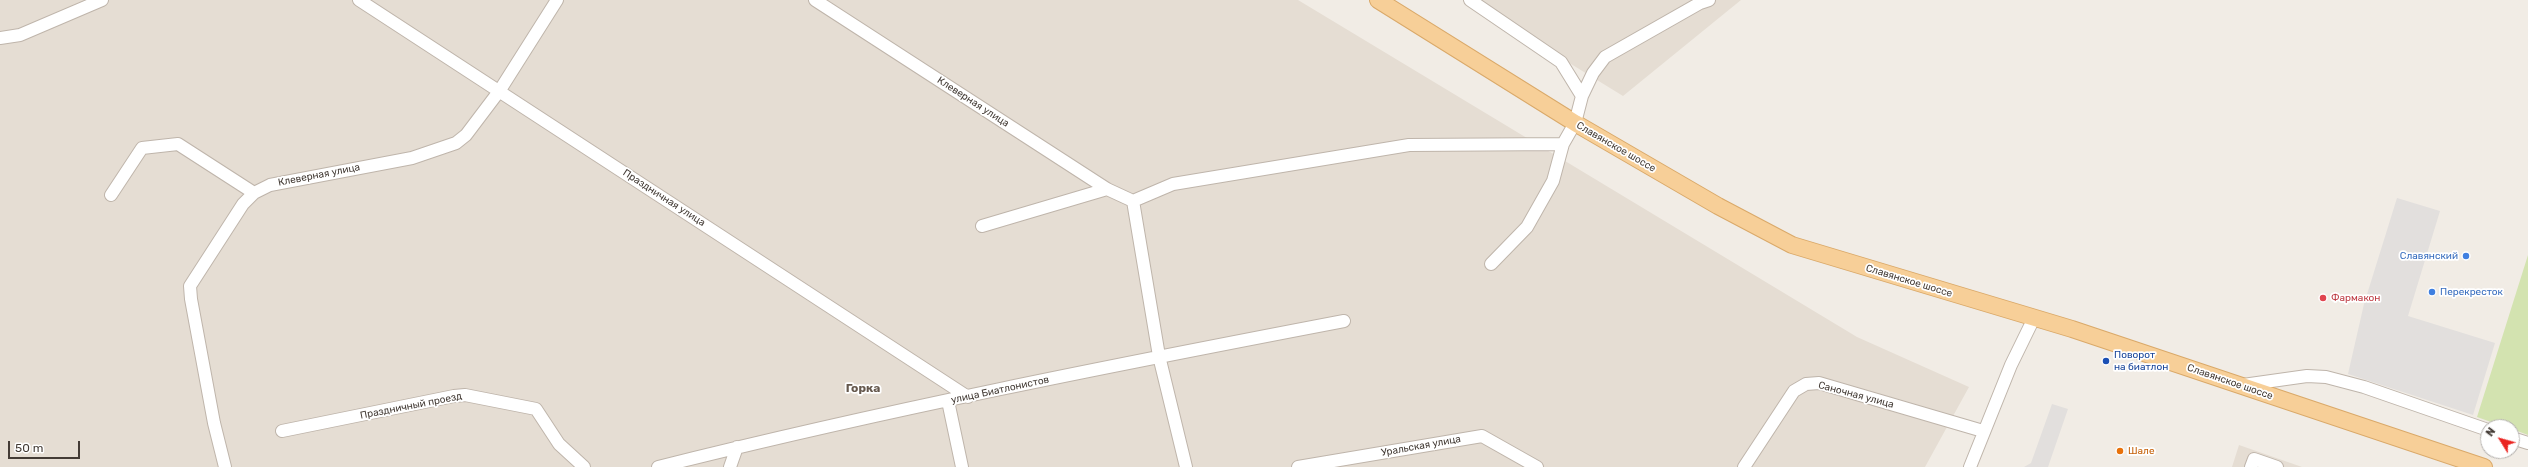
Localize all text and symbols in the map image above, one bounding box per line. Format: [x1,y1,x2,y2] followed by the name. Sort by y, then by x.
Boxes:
[935,74,1011,130] street label: Клеверная улица
[1574,119,1658,175] street label: Славянское шоссе
[277,161,361,189] street label: Клеверная улица
[621,167,707,229] street label: Праздничная улица
[2400,250,2458,262] place label: Славянский
[2461,251,2471,261] marker: Славянский
[1864,262,1954,300] street label: Славянское шоссе
[2440,286,2503,298] place label: Перекресток
[2427,287,2437,297] marker: Перекресток
[2331,292,2380,304] place label: Фармакон
[2318,293,2328,303] marker: Фармакон
[2114,349,2168,372] place label: Поворот на биатлон
[2101,356,2111,366] marker: Поворот на биатлон
[2186,362,2274,402] street label: Славянское шоссе
[950,374,1050,406] street label: улица Биатлонистов
[1817,379,1895,411] street label: Саночная улица
[846,382,880,396] district label: Горка
[359,390,463,422] street label: Праздничный проезд
[2480,419,2520,459] north arrow
[2483,425,2498,439] text: N
[10,433,82,459] scale bar
[1380,433,1462,459] street label: Уральская улица
[15,441,43,455] text: 50 m
[2128,445,2154,457] place label: Шале
[2115,446,2125,456] marker: Шале

